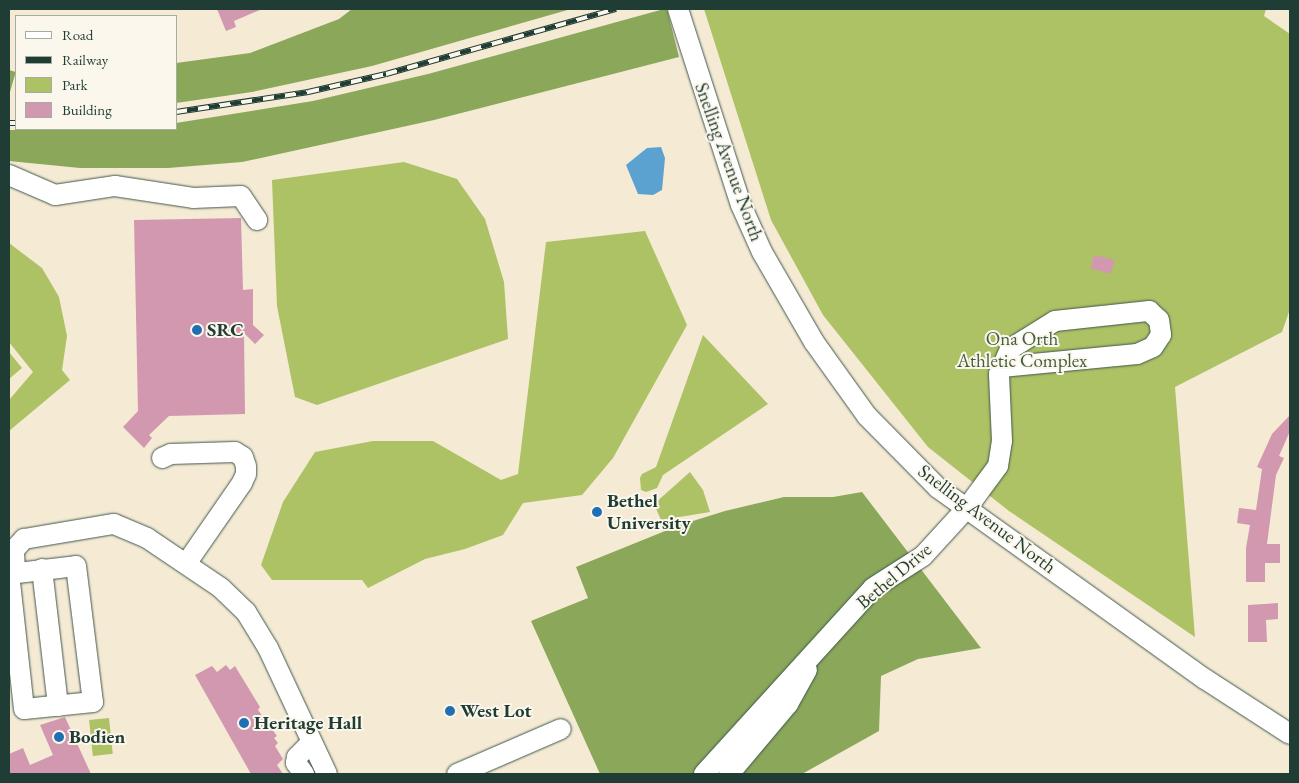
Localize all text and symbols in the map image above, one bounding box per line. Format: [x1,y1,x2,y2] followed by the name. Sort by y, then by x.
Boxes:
[15,15,178,130] legend
[62,25,93,44] text: Road
[62,50,108,69] text: Railway
[62,75,88,94] text: Park
[690,80,768,244] street label: Snelling Avenue North
[62,100,112,119] text: Building
[207,319,244,341] place label: SRC
[191,324,203,336] marker: SRC
[957,328,1087,372] park label: Ona Orth Athletic Complex
[913,460,1061,578] street label: Snelling Avenue North
[607,490,691,534] place label: Bethel University
[591,506,603,518] marker: Bethel University
[852,538,936,614] street label: Bethel Drive
[460,700,532,722] place label: West Lot
[444,705,456,717] marker: West Lot
[254,712,362,734] place label: Heritage Hall
[238,717,250,729] marker: Heritage Hall
[69,726,125,748] place label: Bodien
[53,731,65,743] marker: Bodien

